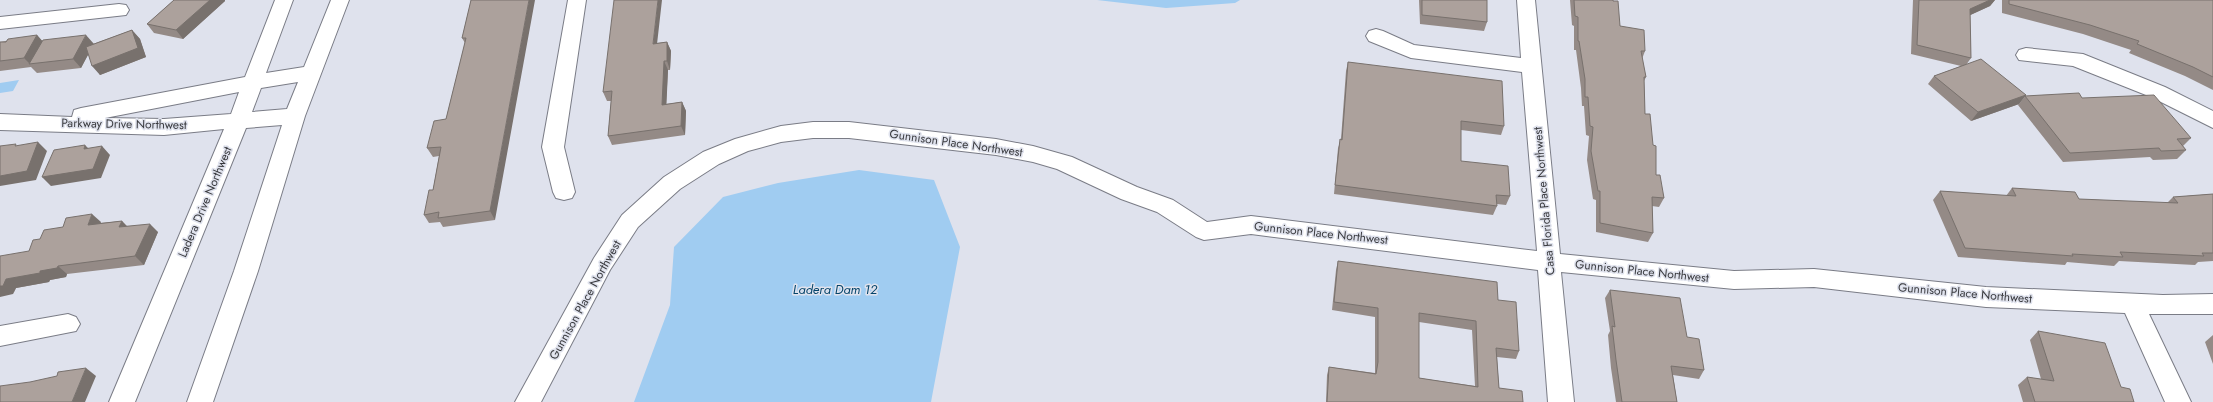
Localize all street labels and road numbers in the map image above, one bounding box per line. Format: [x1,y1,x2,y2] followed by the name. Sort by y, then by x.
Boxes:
[61,114,187,134] street label: Parkway Drive Northwest
[888,125,1024,161] street label: Gunnison Place Northwest
[1529,126,1559,276] street label: Casa Florida Place Northwest
[173,144,237,260] street label: Ladera Drive Northwest
[1253,217,1389,249] street label: Gunnison Place Northwest
[545,237,625,363] street label: Gunnison Place Northwest
[1574,255,1710,287] street label: Gunnison Place Northwest
[1897,278,2033,308] street label: Gunnison Place Northwest

